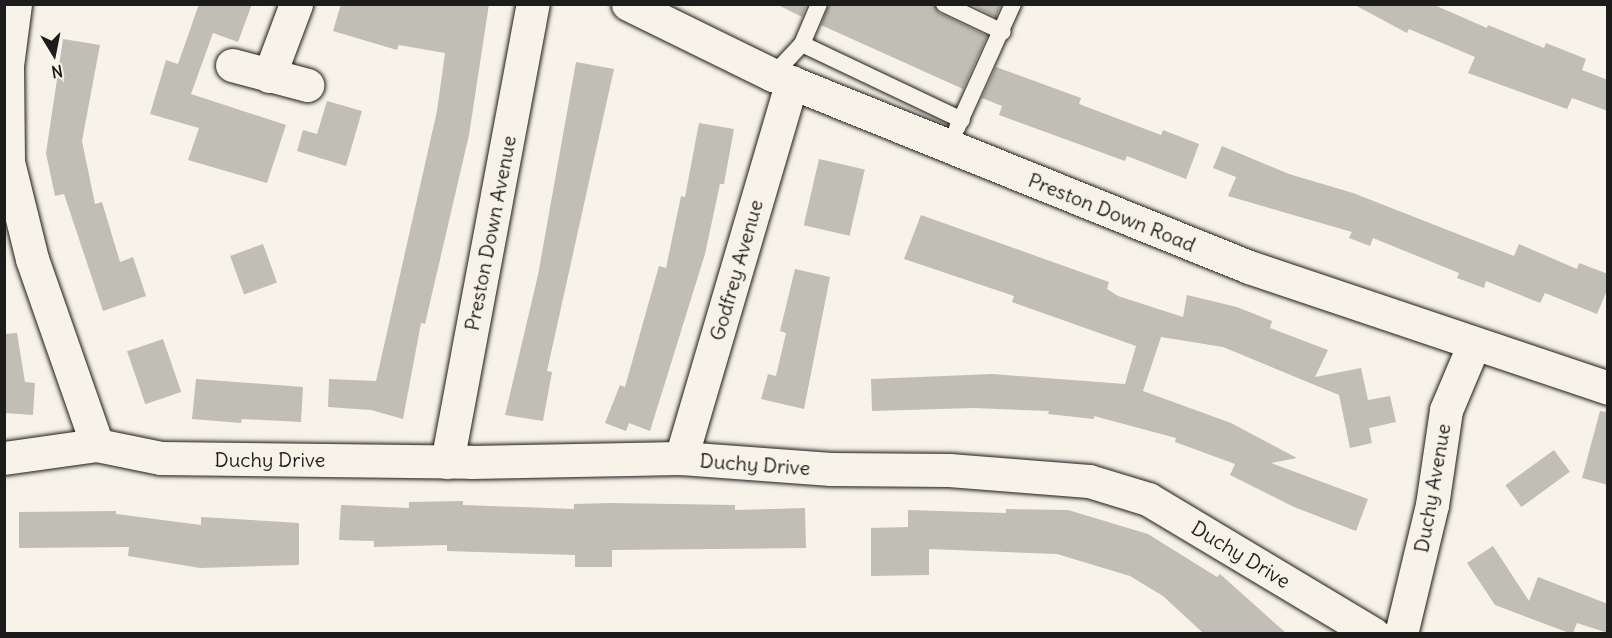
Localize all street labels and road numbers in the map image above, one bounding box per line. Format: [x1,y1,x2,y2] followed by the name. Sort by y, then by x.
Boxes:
[459,133,521,333] street label: Preston Down Avenue
[1025,168,1199,256] street label: Preston Down Road
[704,197,768,343] street label: Godfrey Avenue
[1409,422,1455,554] street label: Duchy Avenue
[215,447,325,471] street label: Duchy Drive
[699,448,811,480] street label: Duchy Drive
[1187,515,1295,593] street label: Duchy Drive

